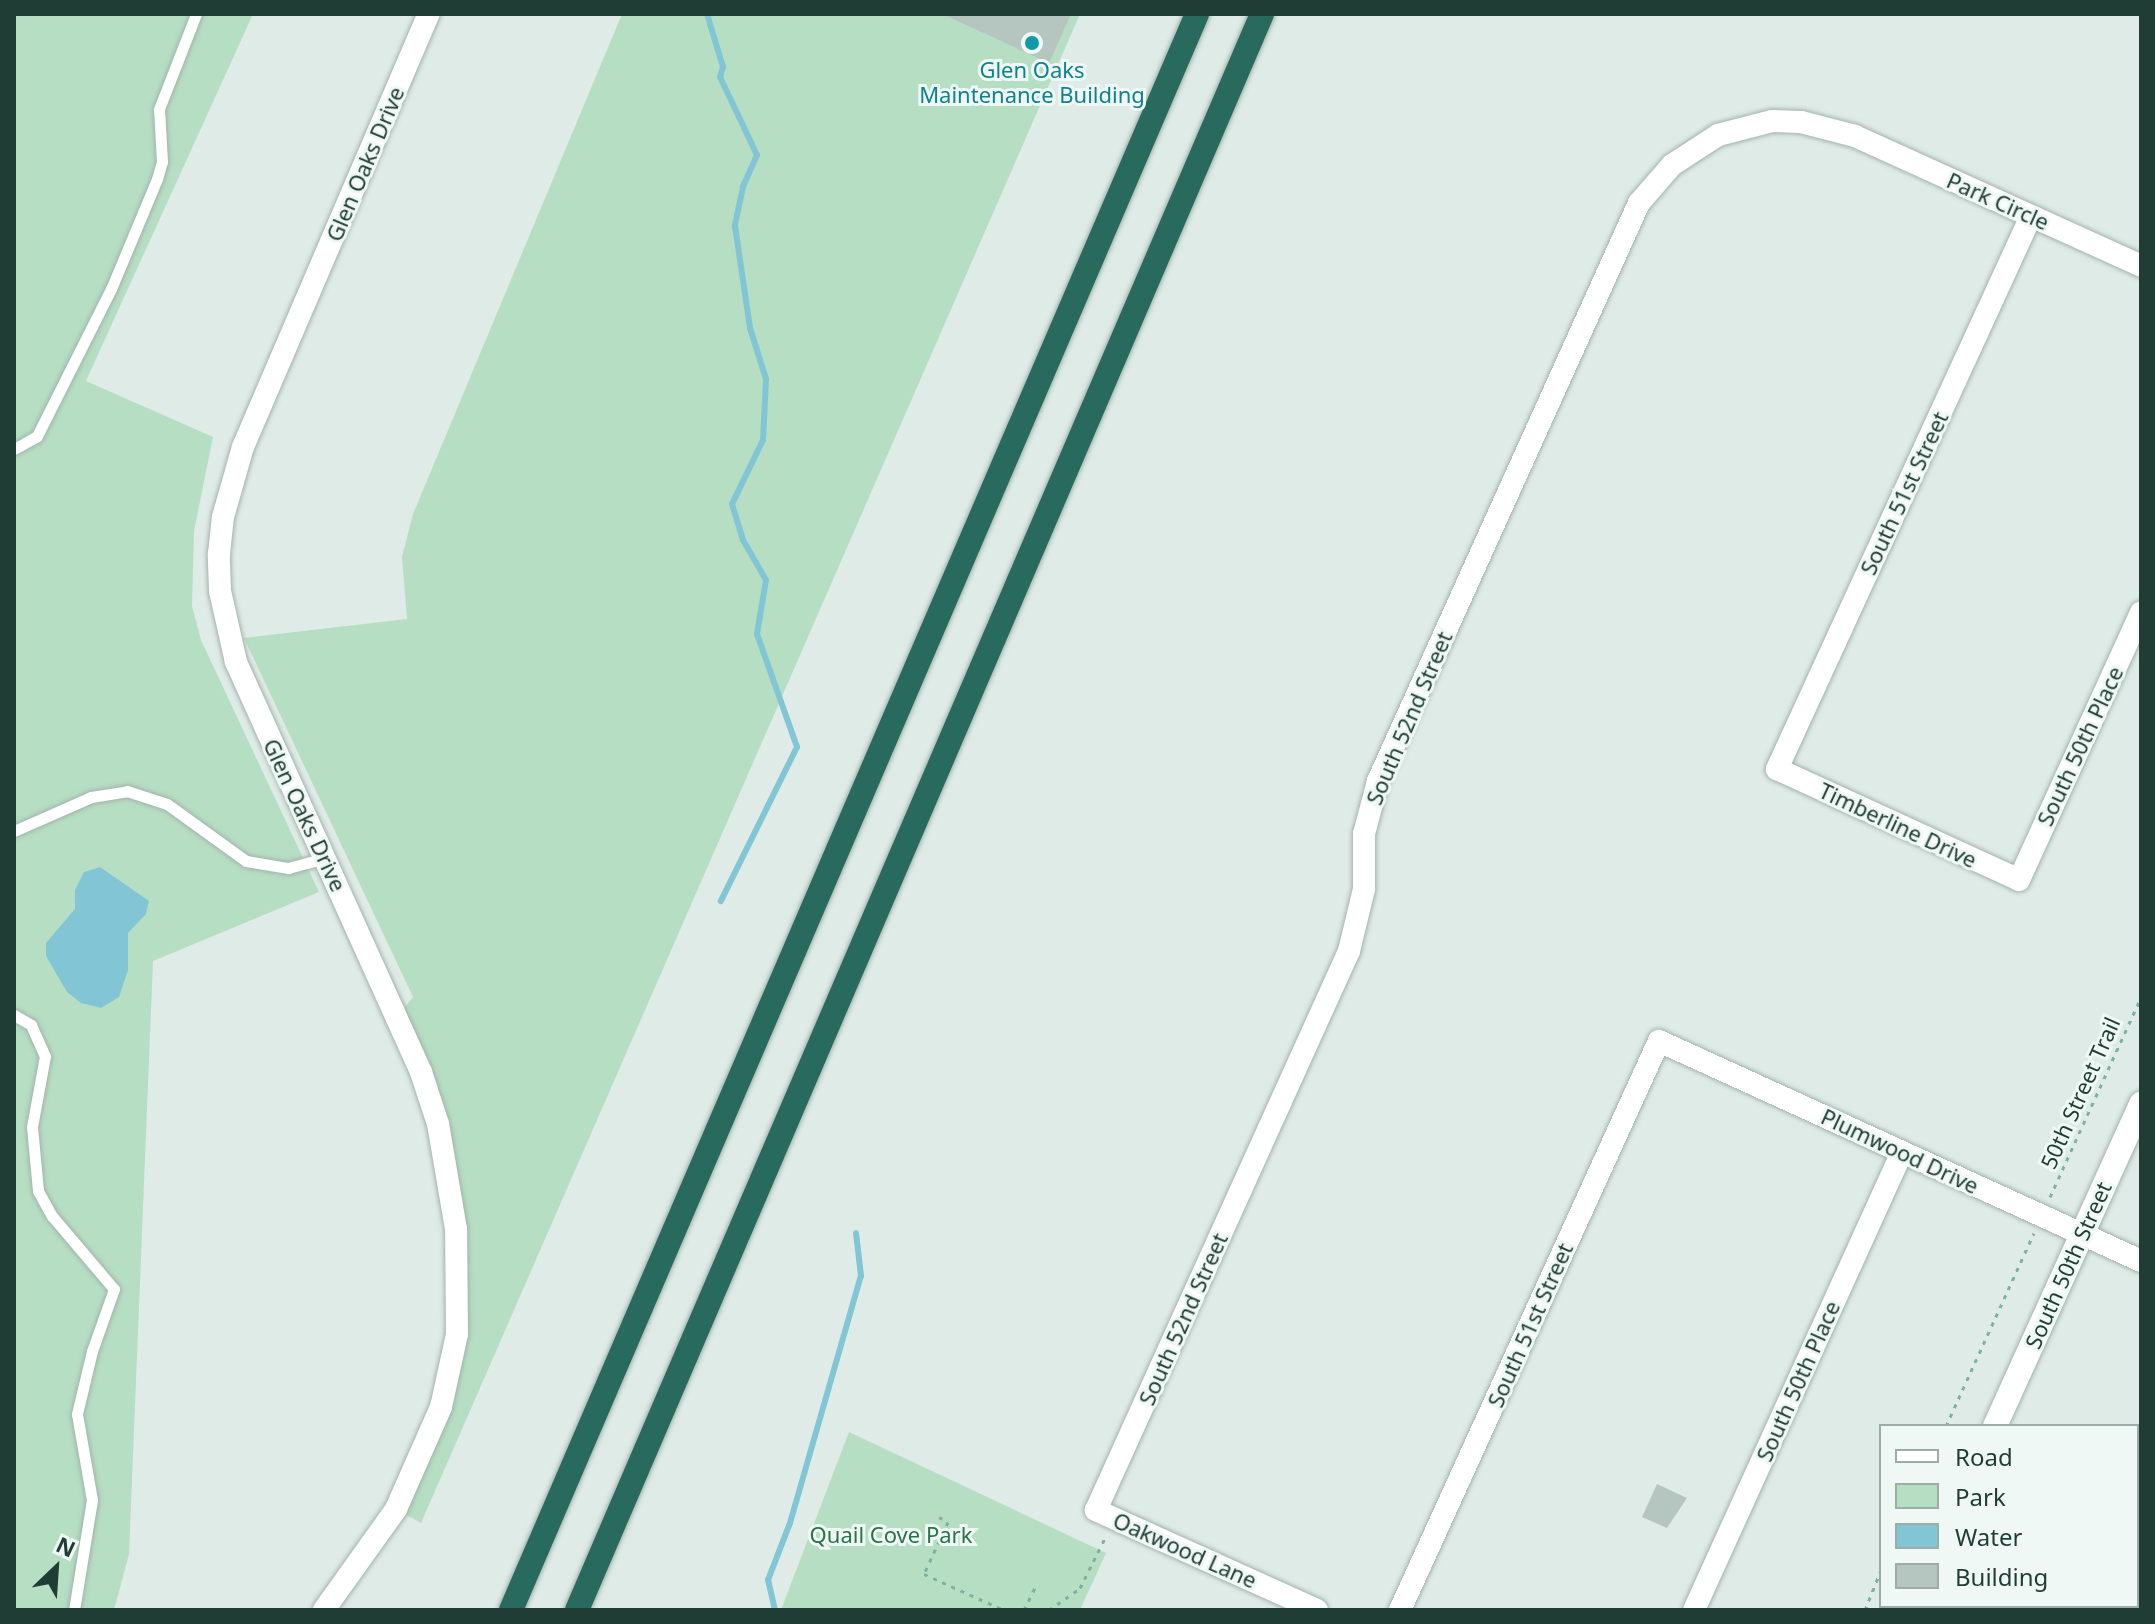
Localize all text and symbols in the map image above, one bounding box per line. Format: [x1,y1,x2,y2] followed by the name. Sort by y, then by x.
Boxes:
[1023,34,1041,52] marker: Glen Oaks Maintenance Building
[919,56,1145,108] place label: Glen Oaks Maintenance Building
[321,83,409,245] street label: Glen Oaks Drive
[1943,167,2053,235] street label: Park Circle
[1855,407,1953,579] street label: South 51st Street
[1361,627,1457,809] street label: South 52nd Street
[2031,662,2129,830] street label: South 50th Place
[258,734,352,896] street label: Glen Oaks Drive
[1815,777,1981,873] street label: Timberline Drive
[2035,1013,2125,1173] street label: 50th Street Trail
[1817,1103,1983,1199] street label: Plumwood Drive
[2019,1177,2117,1353] street label: South 50th Street
[1133,1229,1233,1409] street label: South 52nd Street
[1482,1239,1578,1411] street label: South 51st Street
[1751,1297,1845,1465] street label: South 50th Place
[1879,1424,2139,1608] legend
[1955,1440,2013,1473] text: Road
[1955,1480,2006,1513] text: Park
[1109,1507,1261,1593] street label: Oakwood Lane
[1955,1520,2022,1553] text: Water
[810,1522,972,1548] park label: Quail Cove Park
[16,1528,96,1608] north arrow
[52,1529,81,1564] text: N
[1955,1560,2048,1593] text: Building

